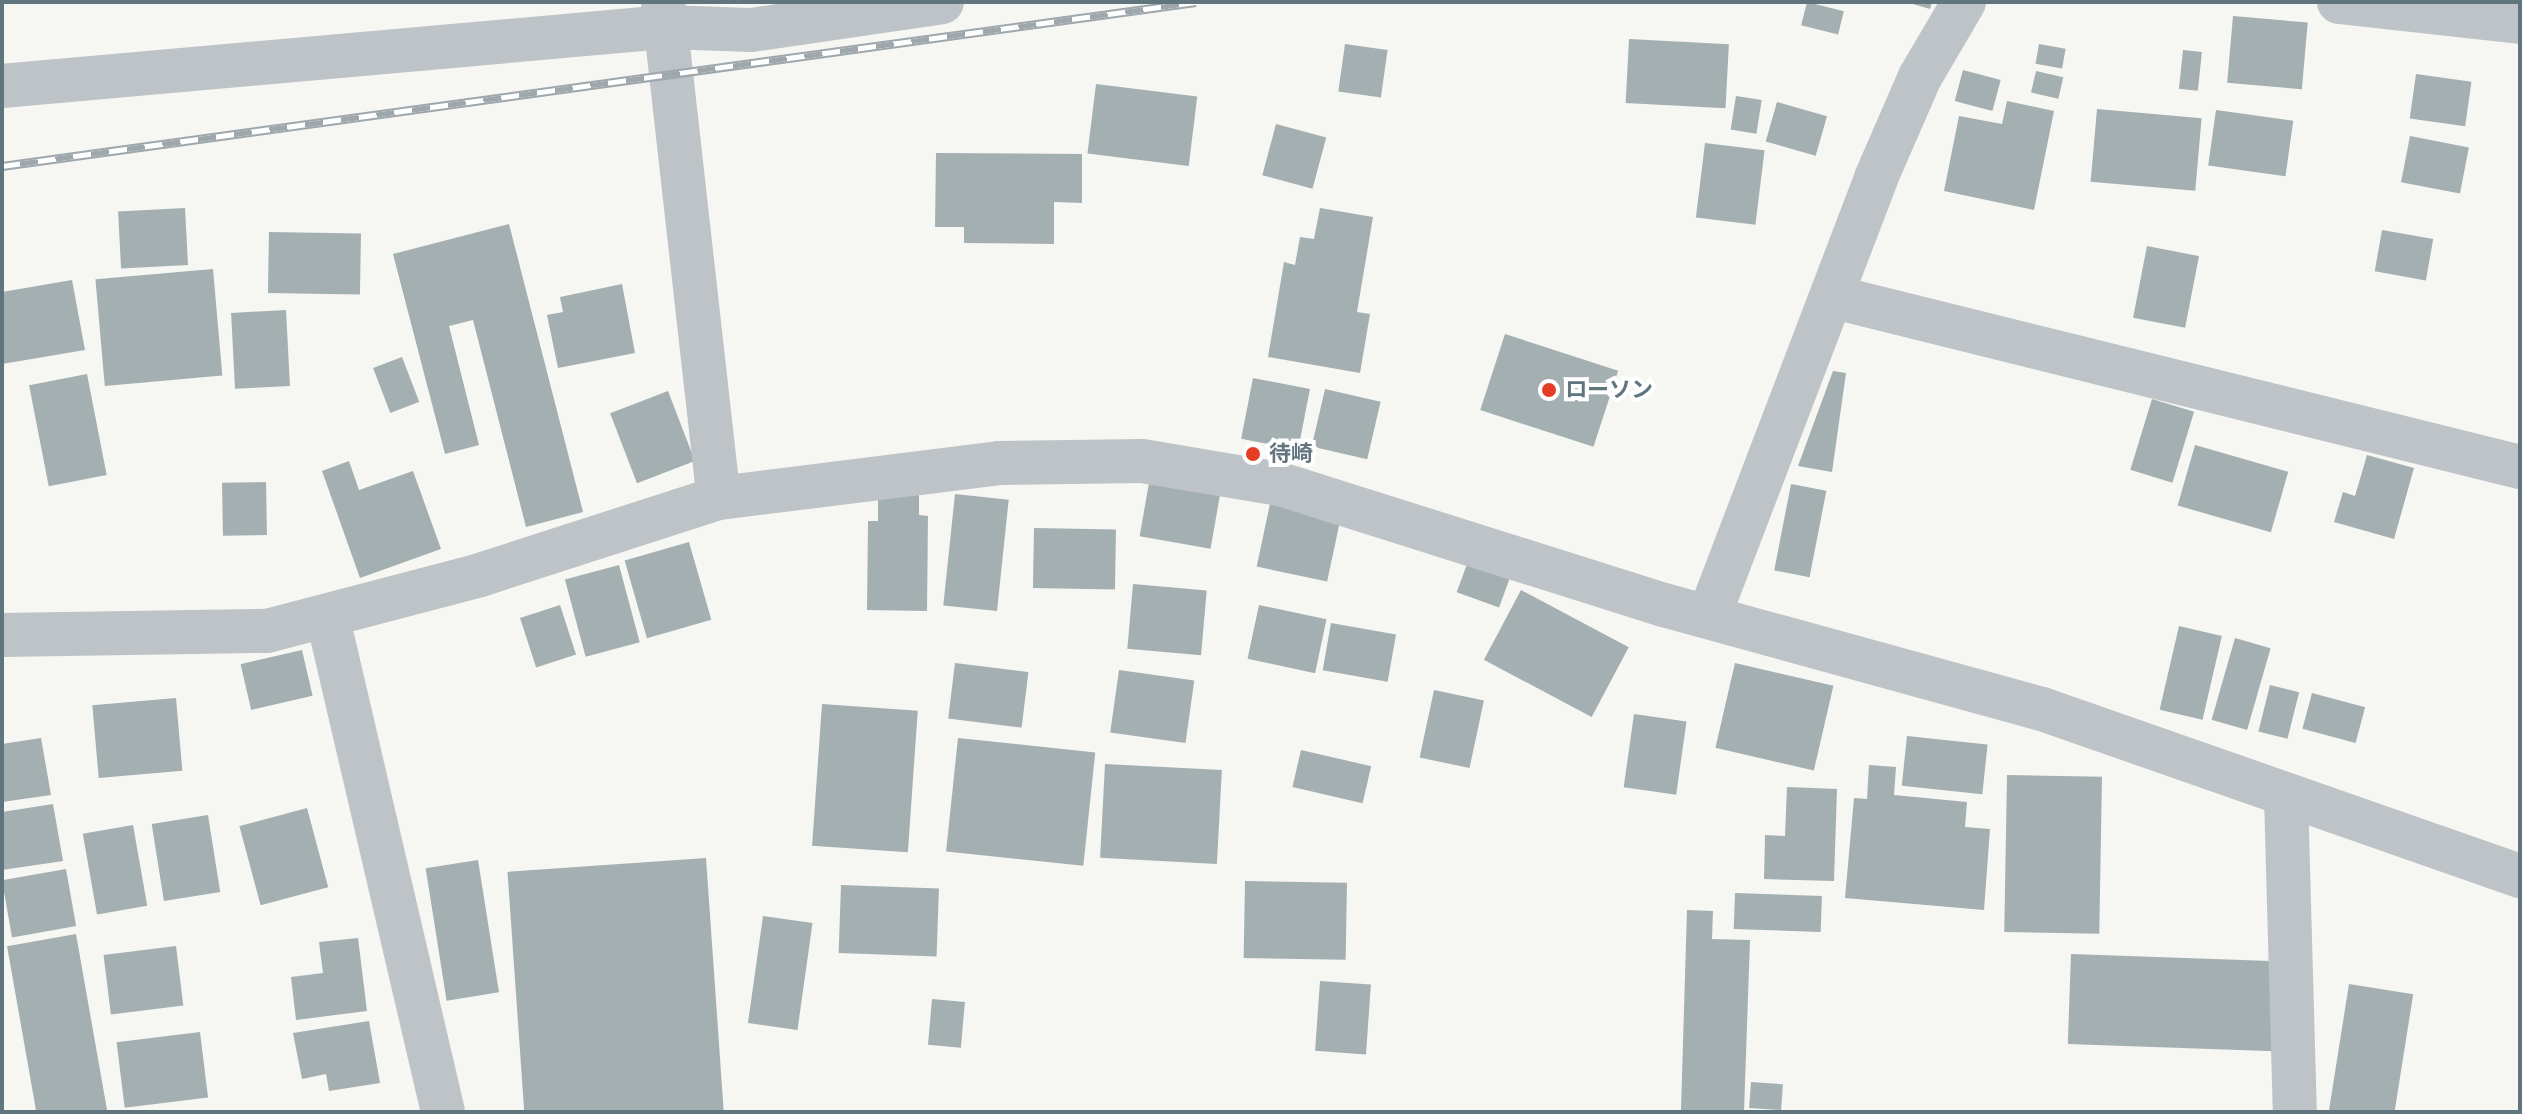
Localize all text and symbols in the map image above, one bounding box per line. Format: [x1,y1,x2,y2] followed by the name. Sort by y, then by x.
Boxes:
[1565,377,1653,403] place label: ローソン
[1540,381,1558,399] marker: ローソン
[1269,441,1313,467] place label: 待崎
[1244,445,1262,463] marker: 待崎

